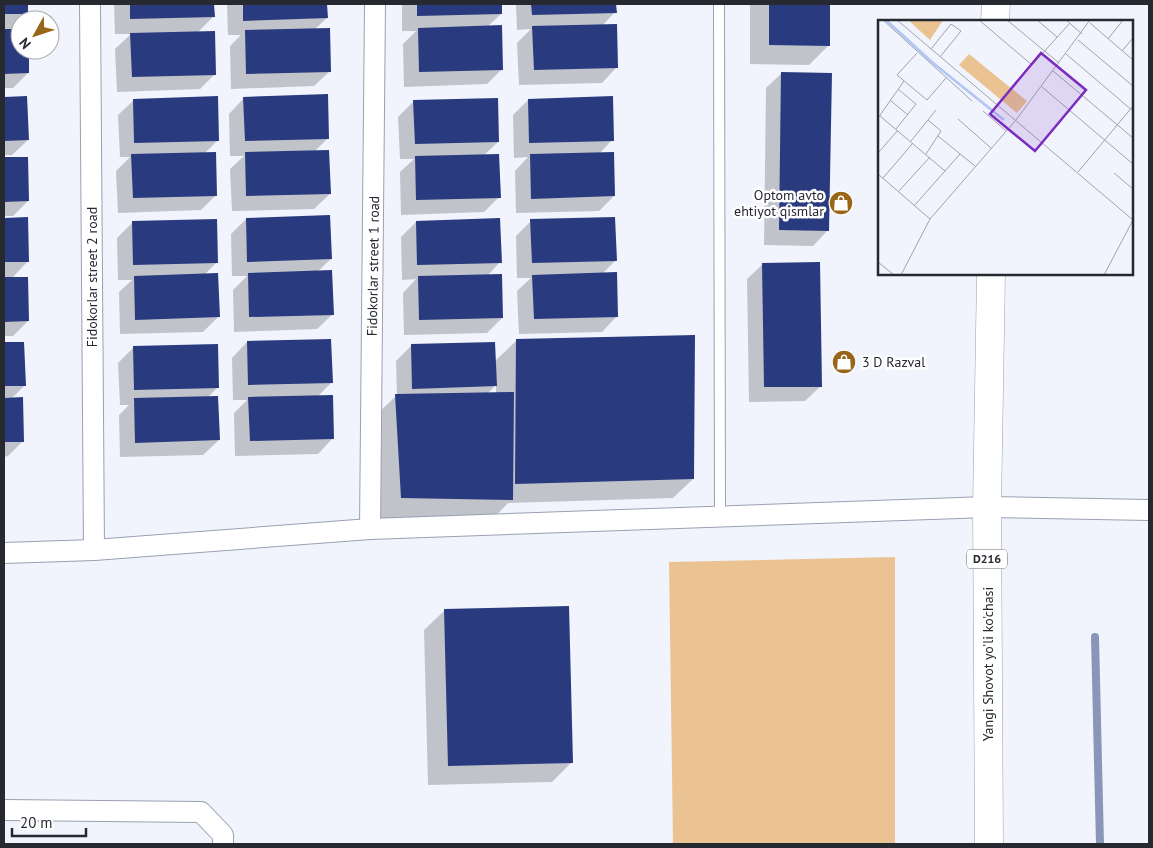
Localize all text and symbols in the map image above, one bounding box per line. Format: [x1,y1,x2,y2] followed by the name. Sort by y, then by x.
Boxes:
[10,10,60,60] north arrow
[878,20,1133,275] inset map
[15,34,35,53] text: N
[734,186,824,220] place label: Optom avto ehtiyot qismlar
[828,190,854,216] shop icon: Optom avto ehtiyot qismlar
[363,196,383,336] street label: Fidokorlar street 1 road
[83,207,101,347] street label: Fidokorlar street 2 road
[831,349,857,375] shop icon: 3 D Razval
[862,353,925,371] place label: 3 D Razval
[967,550,1007,568] road number: D216
[979,587,997,741] street label: Yangi Shovot yo'li ko'chasi
[12,806,86,838] scale bar
[20,813,53,832] text: 20 m

